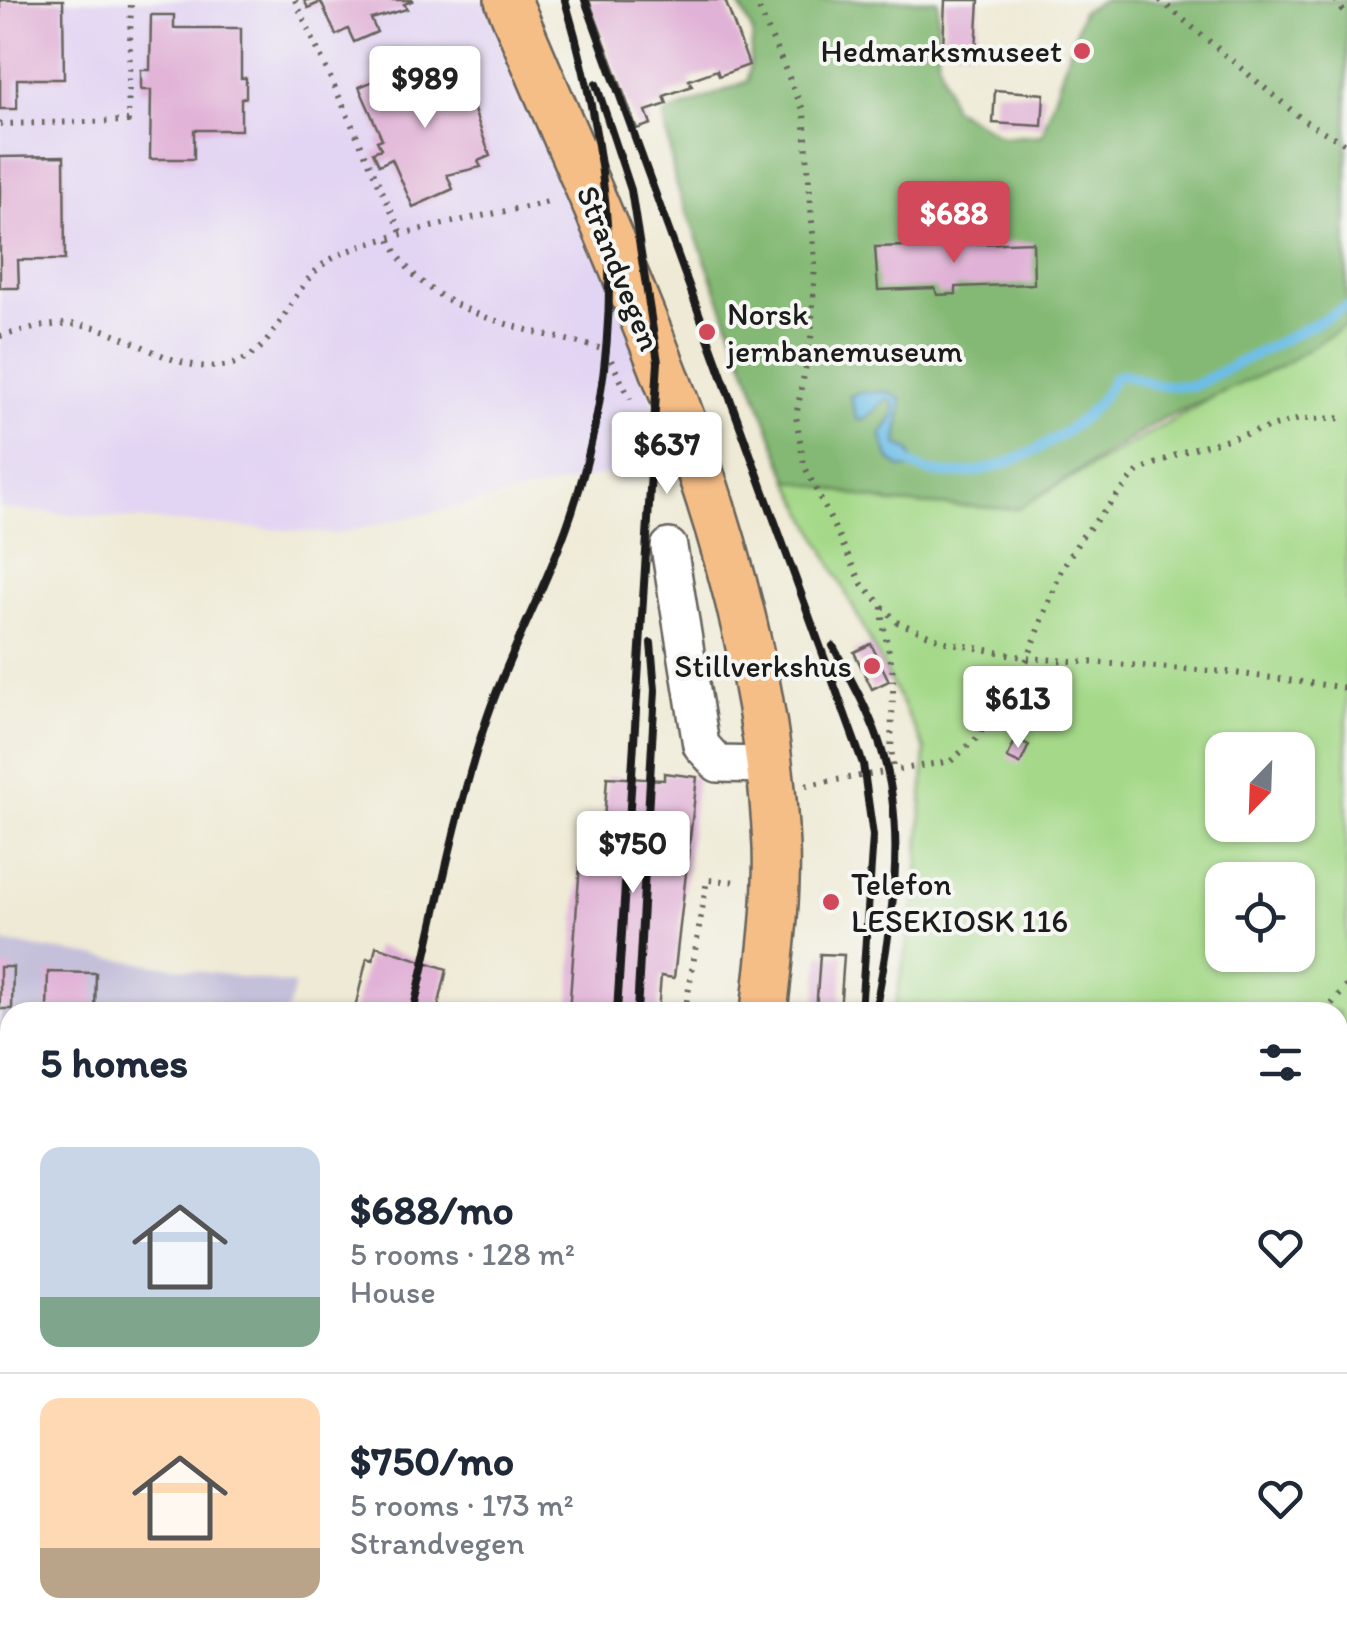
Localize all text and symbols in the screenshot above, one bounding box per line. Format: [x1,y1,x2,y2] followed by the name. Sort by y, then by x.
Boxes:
[821,32,1062,70] place label: Hedmarksmuseet
[1071,40,1093,62] marker: Hedmarksmuseet
[366,46,484,131] pin: $989
[391,59,459,97] text: $989
[569,180,669,356] street label: Strandvegen
[895,181,1013,266] pin: $688
[920,194,988,232] text: $688
[726,295,963,370] place label: Norsk jernbanemuseum
[696,321,718,343] marker: Norsk jernbanemuseum
[608,412,726,497] pin: $637
[634,425,700,463] text: $637
[674,647,852,685] place label: Stillverkshus
[861,655,883,677] marker: Stillverkshus
[959,666,1077,751] pin: $613
[985,679,1051,717] text: $613
[1205,732,1315,842] north arrow
[1205,732,1315,972] map controls
[574,811,692,896] pin: $750
[599,824,667,862] text: $750
[1205,862,1315,972] button: locate
[851,865,1068,940] place label: Telefon LESEKIOSK 116
[820,891,842,913] marker: Telefon LESEKIOSK 116
[1253,1035,1308,1090] icon: filters
[40,1037,188,1088] text: 5 homes
[350,1184,514,1235] text: $688/mo
[120,1187,240,1307] icon: home
[1253,1220,1308,1275] icon: heart
[350,1235,575,1273] text: 5 rooms · 128 m²
[350,1273,436,1311] text: House
[350,1435,514,1486] text: $750/mo
[120,1438,240,1558] icon: home
[1253,1471,1308,1526] icon: heart
[350,1486,574,1524] text: 5 rooms · 173 m²
[350,1524,525,1562] text: Strandvegen

